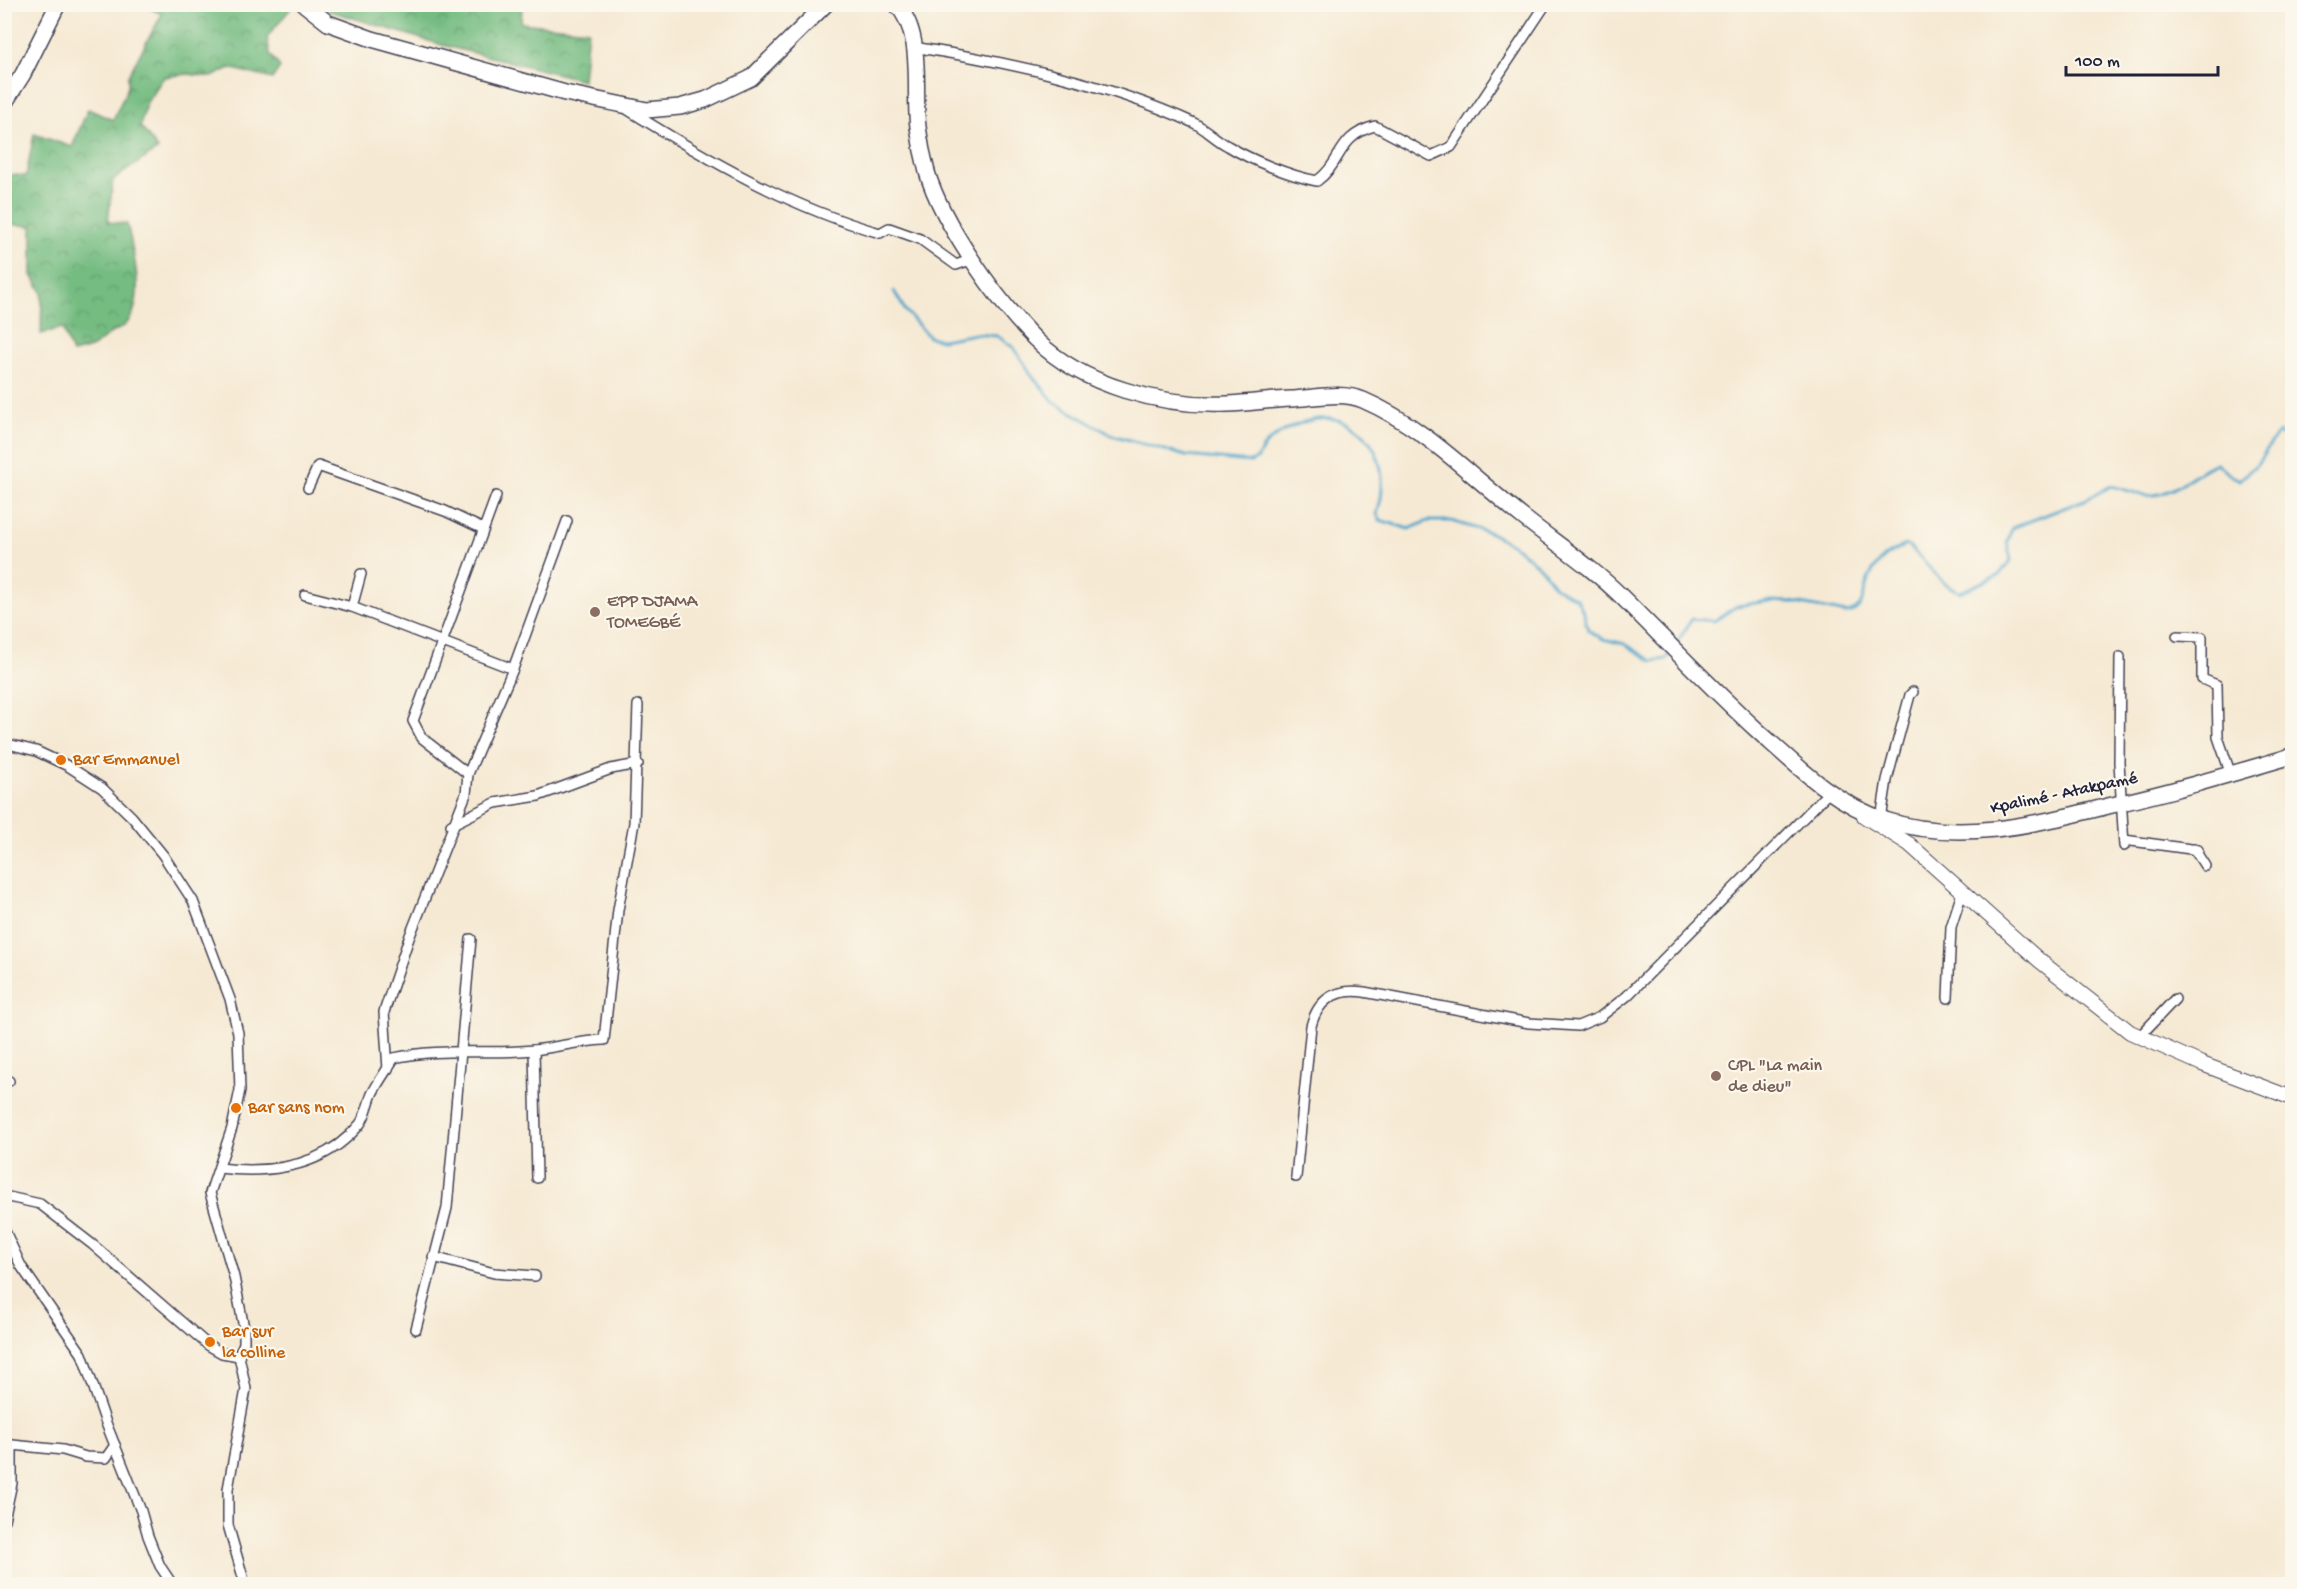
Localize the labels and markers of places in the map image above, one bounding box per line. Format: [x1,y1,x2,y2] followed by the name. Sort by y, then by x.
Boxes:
[606,592,699,634] place label: EPP DJAMA TOMEGBÉ
[588,605,602,619] marker: EPP DJAMA TOMEGBÉ
[72,750,180,771] place label: Bar Emmanuel
[54,753,68,767] marker: Bar Emmanuel
[1728,1056,1823,1098] place label: CPL "La main de dieu"
[1709,1069,1723,1083] marker: CPL "La main de dieu"
[247,1098,345,1119] place label: Bar sans nom
[229,1101,243,1115] marker: Bar sans nom
[221,1322,286,1364] place label: Bar sur la colline
[203,1335,217,1349] marker: Bar sur la colline

